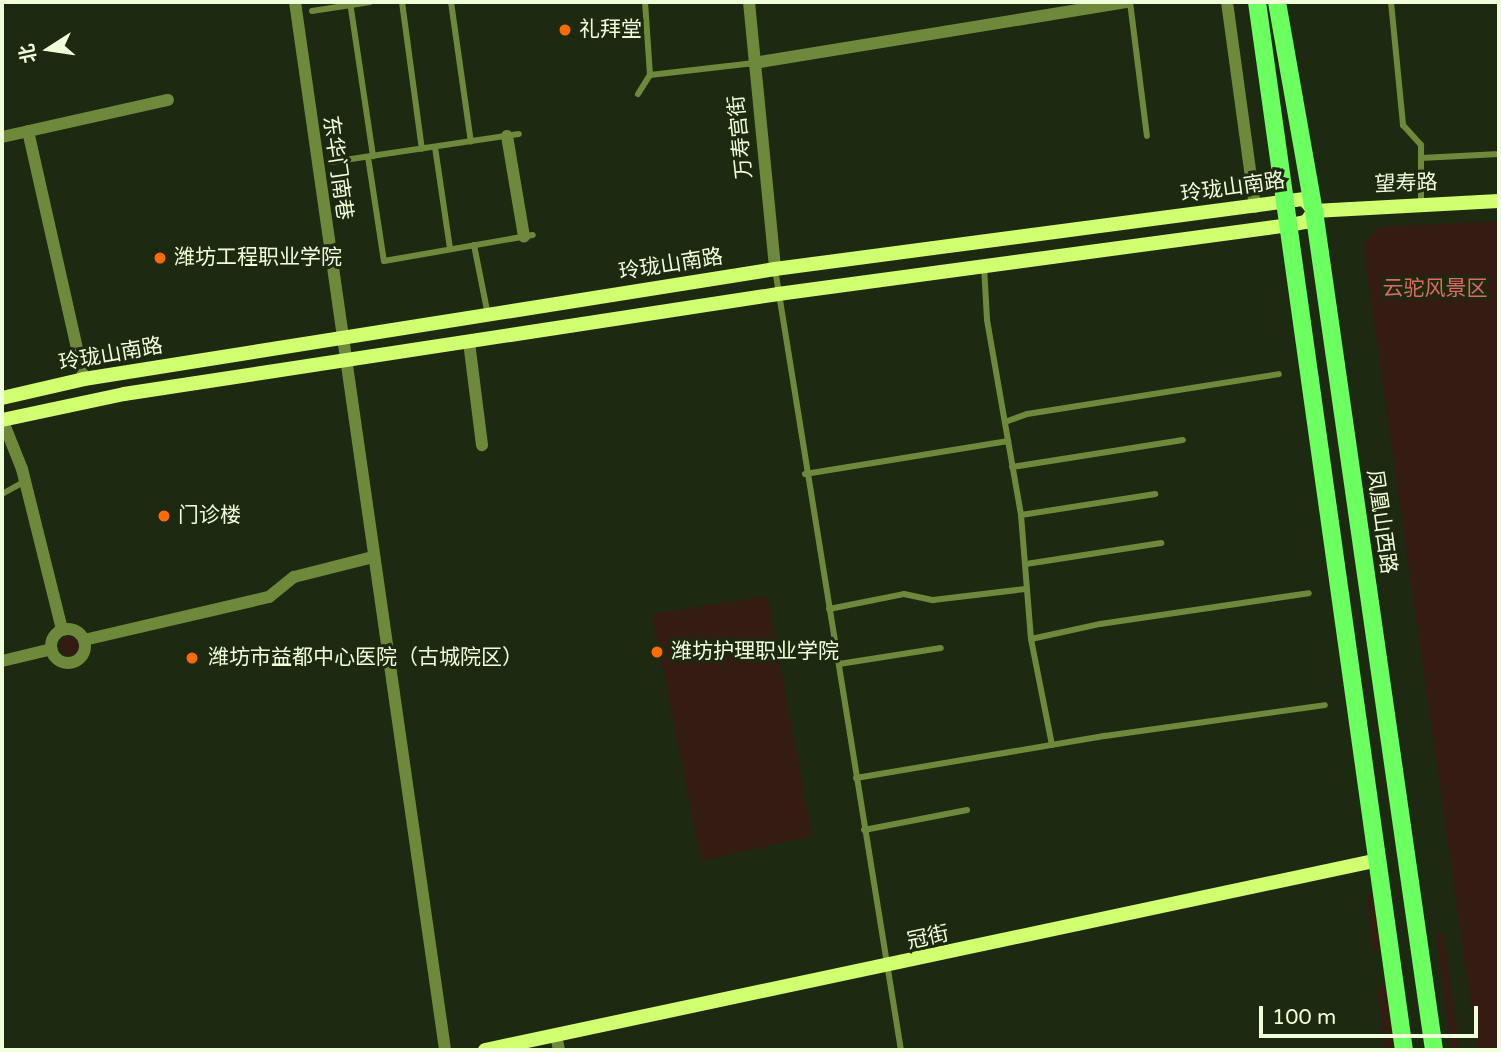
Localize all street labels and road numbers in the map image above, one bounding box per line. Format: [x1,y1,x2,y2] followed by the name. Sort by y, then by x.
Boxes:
[724,94,758,180] street label: 万寿宫街
[317,114,357,222] street label: 东华门南巷
[1179,168,1287,208] street label: 玲珑山南路
[1374,170,1438,198] street label: 望寿路
[617,244,725,286] street label: 玲珑山南路
[57,333,165,377] street label: 玲珑山南路
[1361,468,1401,576] street label: 凤凰山西路
[905,921,951,955] street label: 冠街

